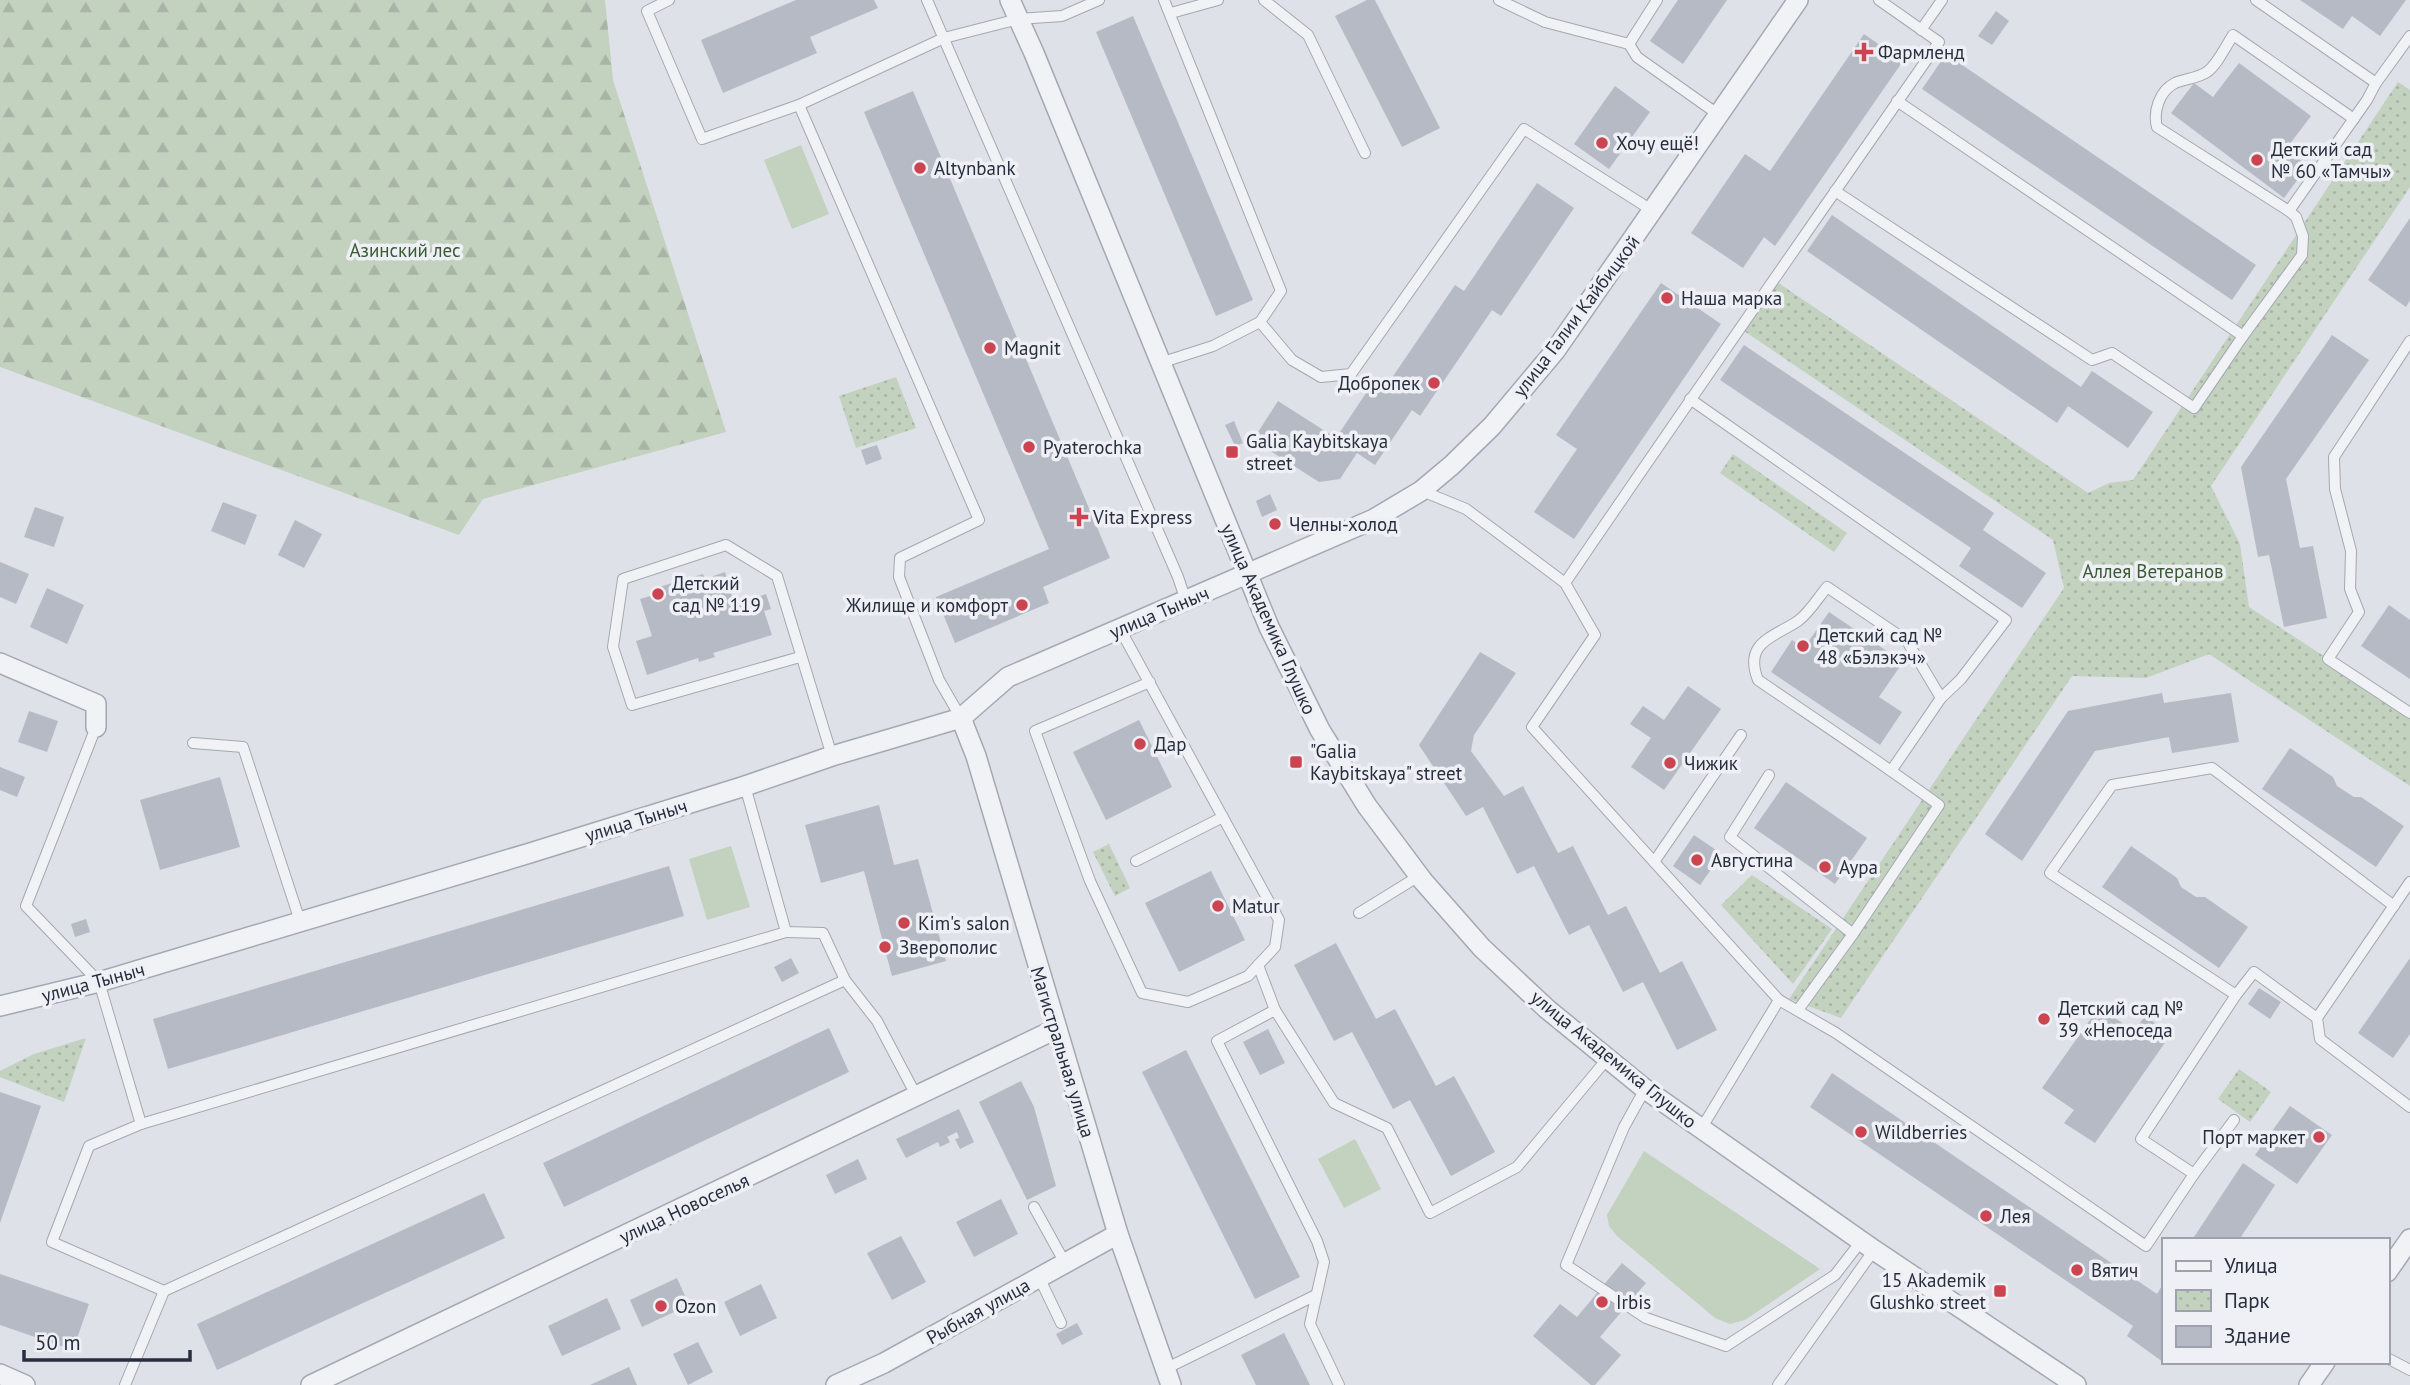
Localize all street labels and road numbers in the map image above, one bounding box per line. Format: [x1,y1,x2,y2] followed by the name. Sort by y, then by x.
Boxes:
[1507,230,1645,402] street label: улица Галии Кайбицкой
[1216,520,1322,718] street label: улица Академика Глушко
[1106,580,1212,644] street label: улица Тыныч
[582,793,690,847] street label: улица Тыныч
[39,957,147,1007] street label: улица Тыныч
[1026,963,1100,1141] street label: Магистральная улица
[1526,985,1702,1133] street label: улица Академика Глушко
[615,1167,753,1249] street label: улица Новоселья
[922,1273,1034,1349] street label: Рыбная улица

